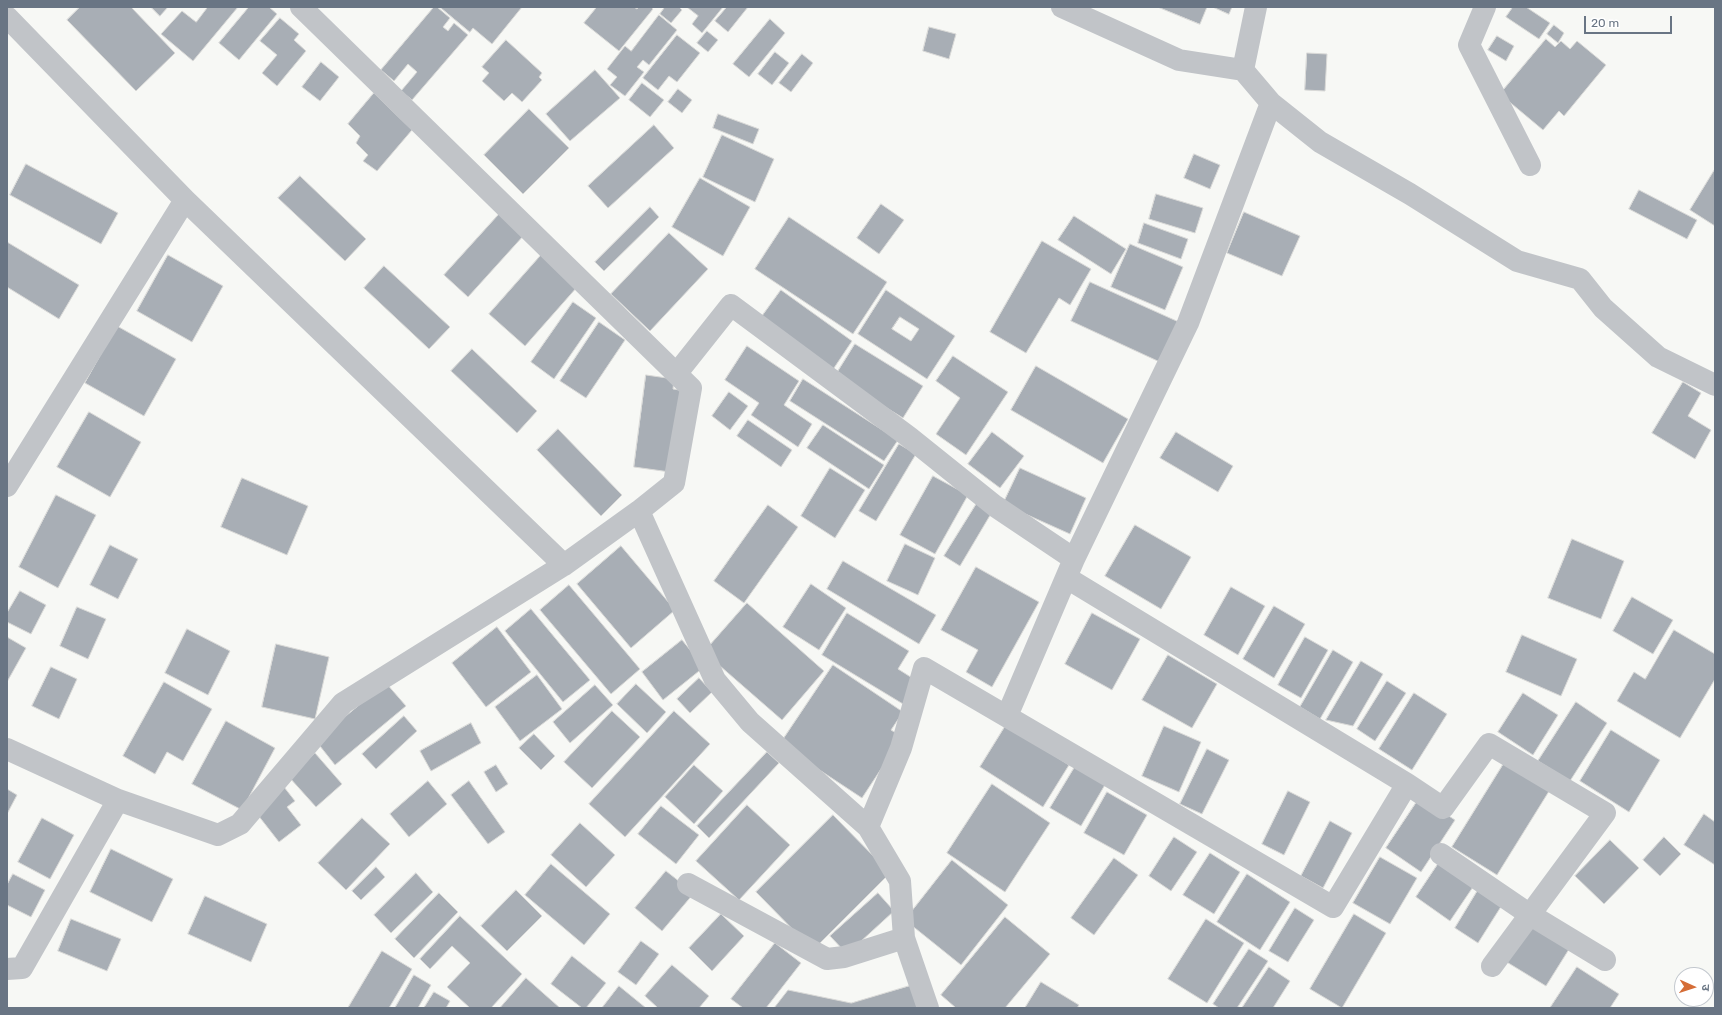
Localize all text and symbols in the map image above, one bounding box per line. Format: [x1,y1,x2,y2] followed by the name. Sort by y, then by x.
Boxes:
[1586,8,1674,34] scale bar
[1591,16,1619,30] text: 20 m
[1674,967,1714,1007] north arrow
[1699,984,1712,991] text: उ

